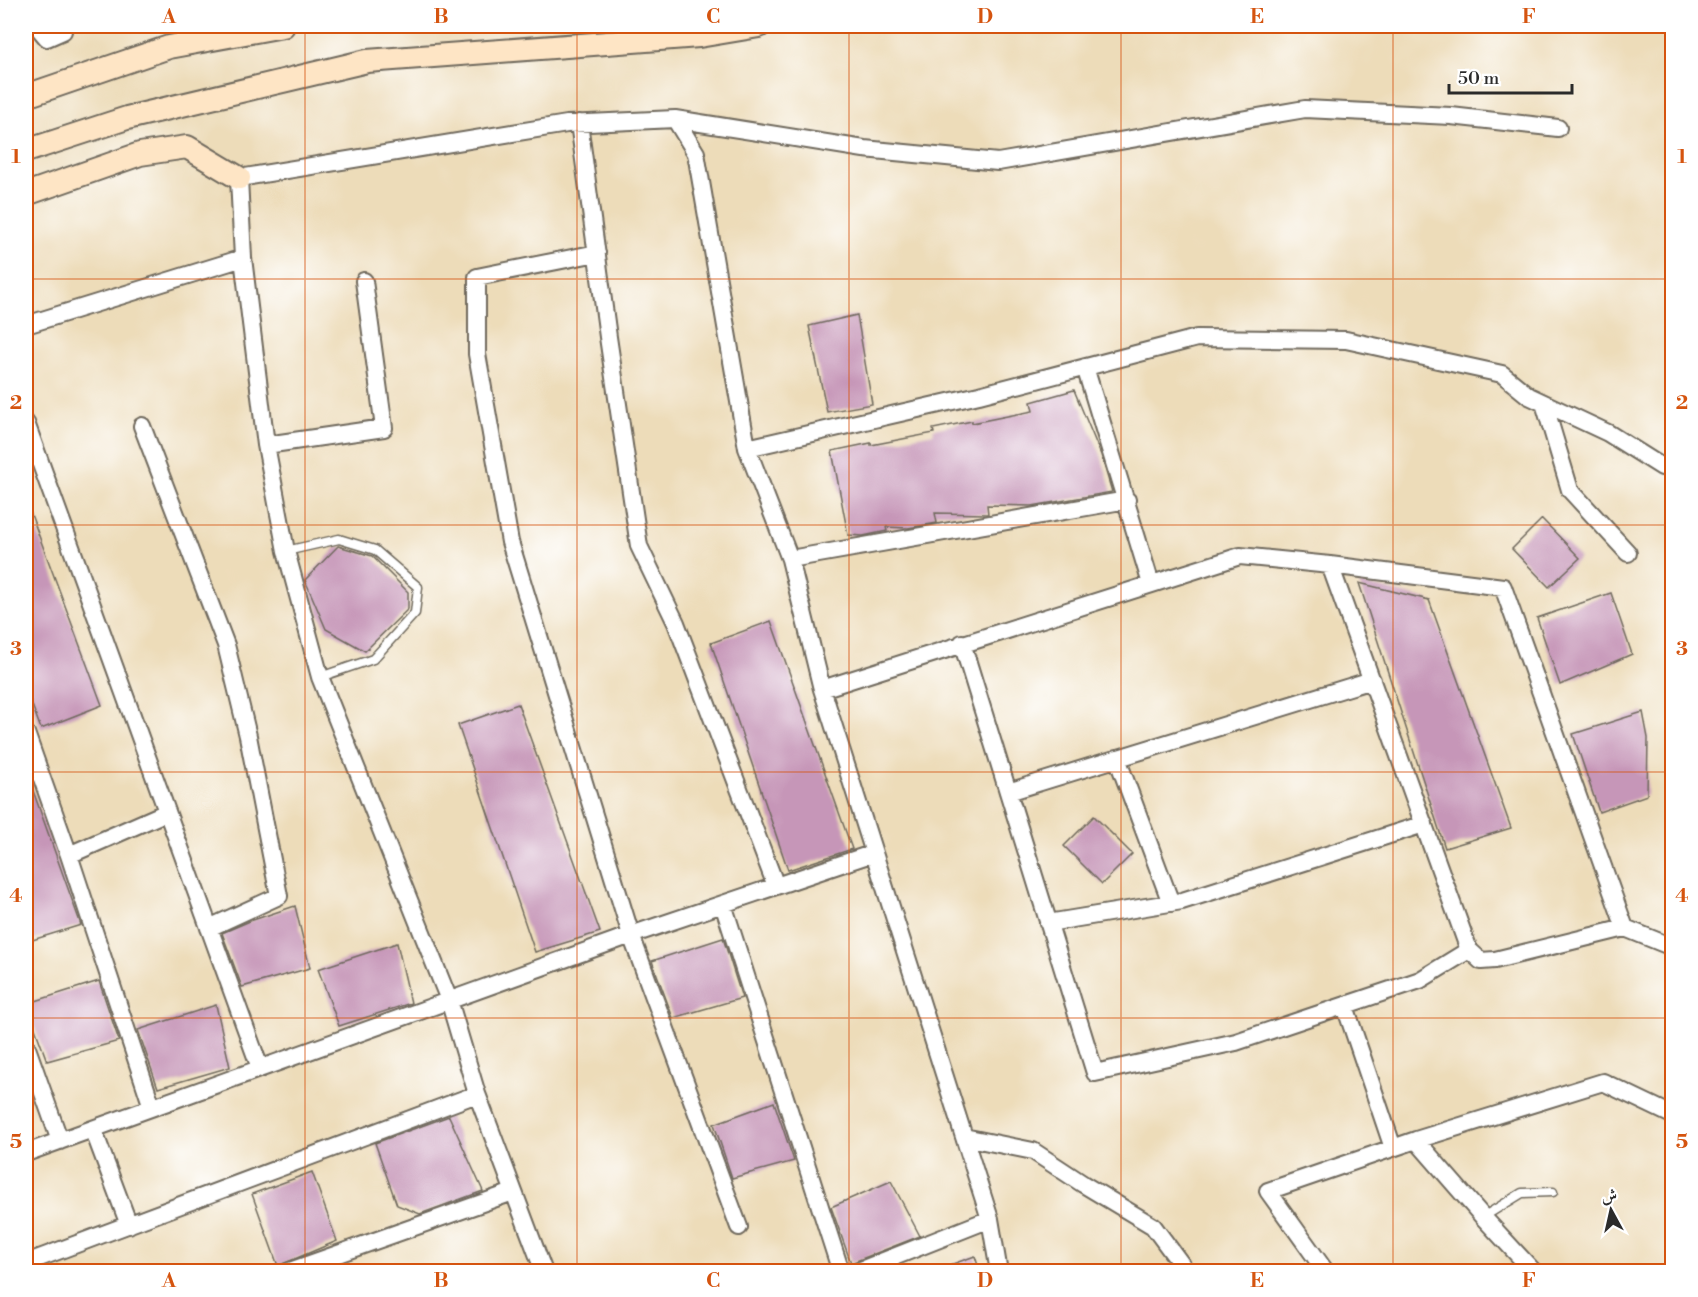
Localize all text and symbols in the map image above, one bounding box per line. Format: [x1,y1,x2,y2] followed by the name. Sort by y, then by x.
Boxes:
[161,5,177,30] text: A
[433,5,449,30] text: B
[706,5,720,30] text: C
[977,5,993,30] text: D
[1250,5,1264,30] text: E
[1522,5,1536,30] text: F
[1449,57,1572,95] scale bar
[1458,67,1500,90] text: 50 m
[11,145,21,170] text: 1
[1677,145,1687,170] text: 1
[10,391,22,416] text: 2
[1676,391,1688,416] text: 2
[10,637,22,662] text: 3
[1676,637,1688,662] text: 3
[9,884,23,909] text: 4
[1675,884,1689,909] text: 4
[10,1130,22,1155] text: 5
[1676,1130,1688,1155] text: 5
[1581,1180,1641,1240] north arrow
[1600,1185,1618,1207] text: ش
[161,1269,177,1294] text: A
[433,1269,449,1294] text: B
[706,1269,720,1294] text: C
[977,1269,993,1294] text: D
[1250,1269,1264,1294] text: E
[1522,1269,1536,1294] text: F

